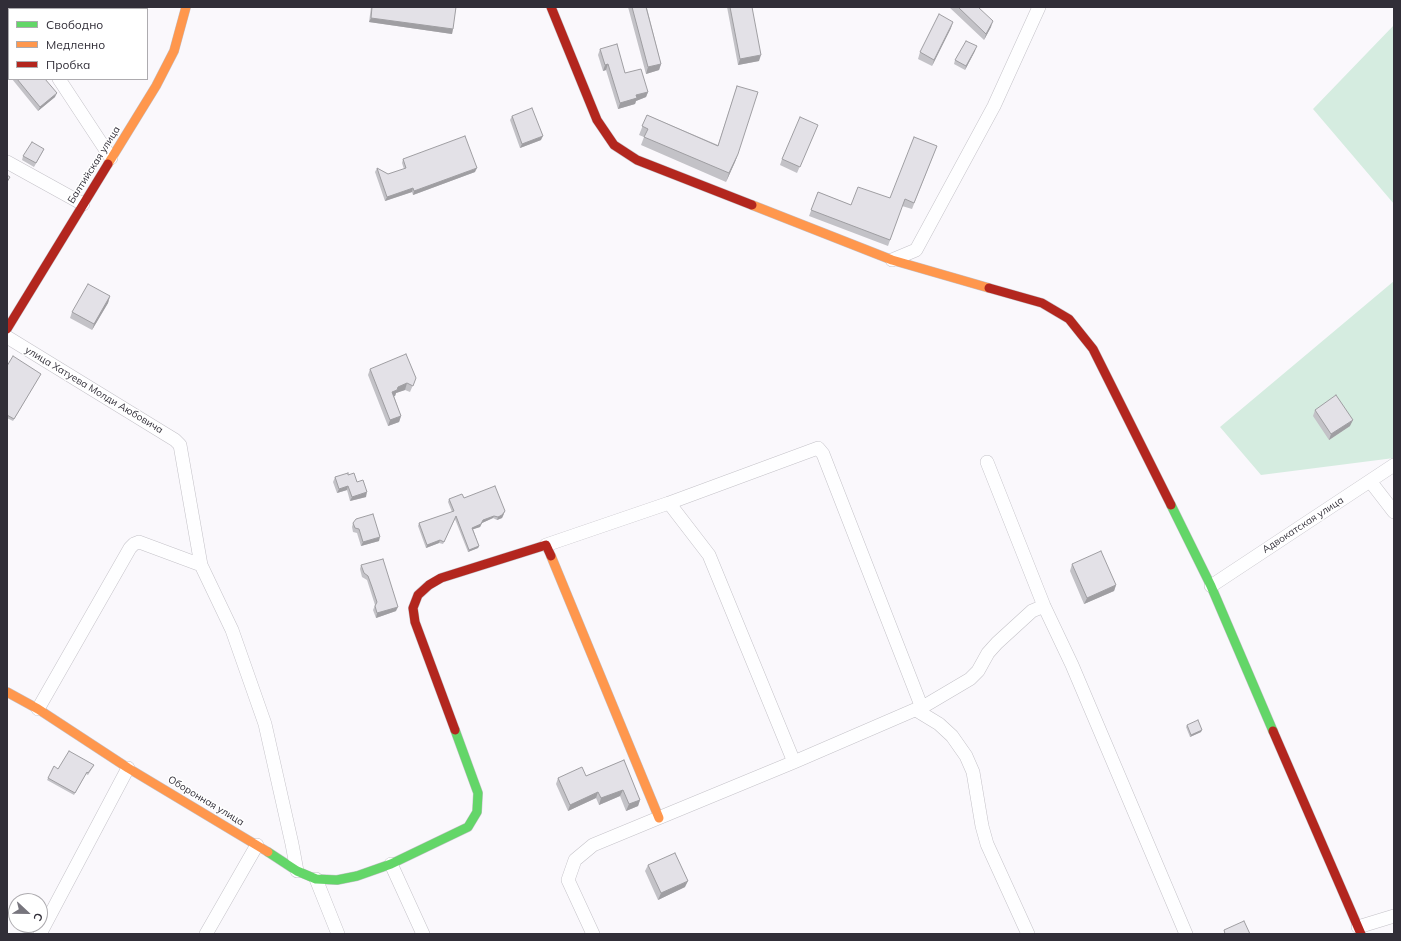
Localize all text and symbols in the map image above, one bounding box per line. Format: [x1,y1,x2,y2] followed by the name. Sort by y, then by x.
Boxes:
[8,8,148,80] legend
[46,17,103,32] text: Свободно
[46,37,105,52] text: Медленно
[46,57,90,72] text: Пробка
[65,124,123,206] street label: Балтийская улица
[23,344,165,436] street label: улица Хатуева Молди Аюбовича
[1260,494,1346,556] street label: Адвокатская улица
[166,774,246,828] street label: Оборонная улица
[8,893,48,933] north arrow
[30,911,46,923] text: С

